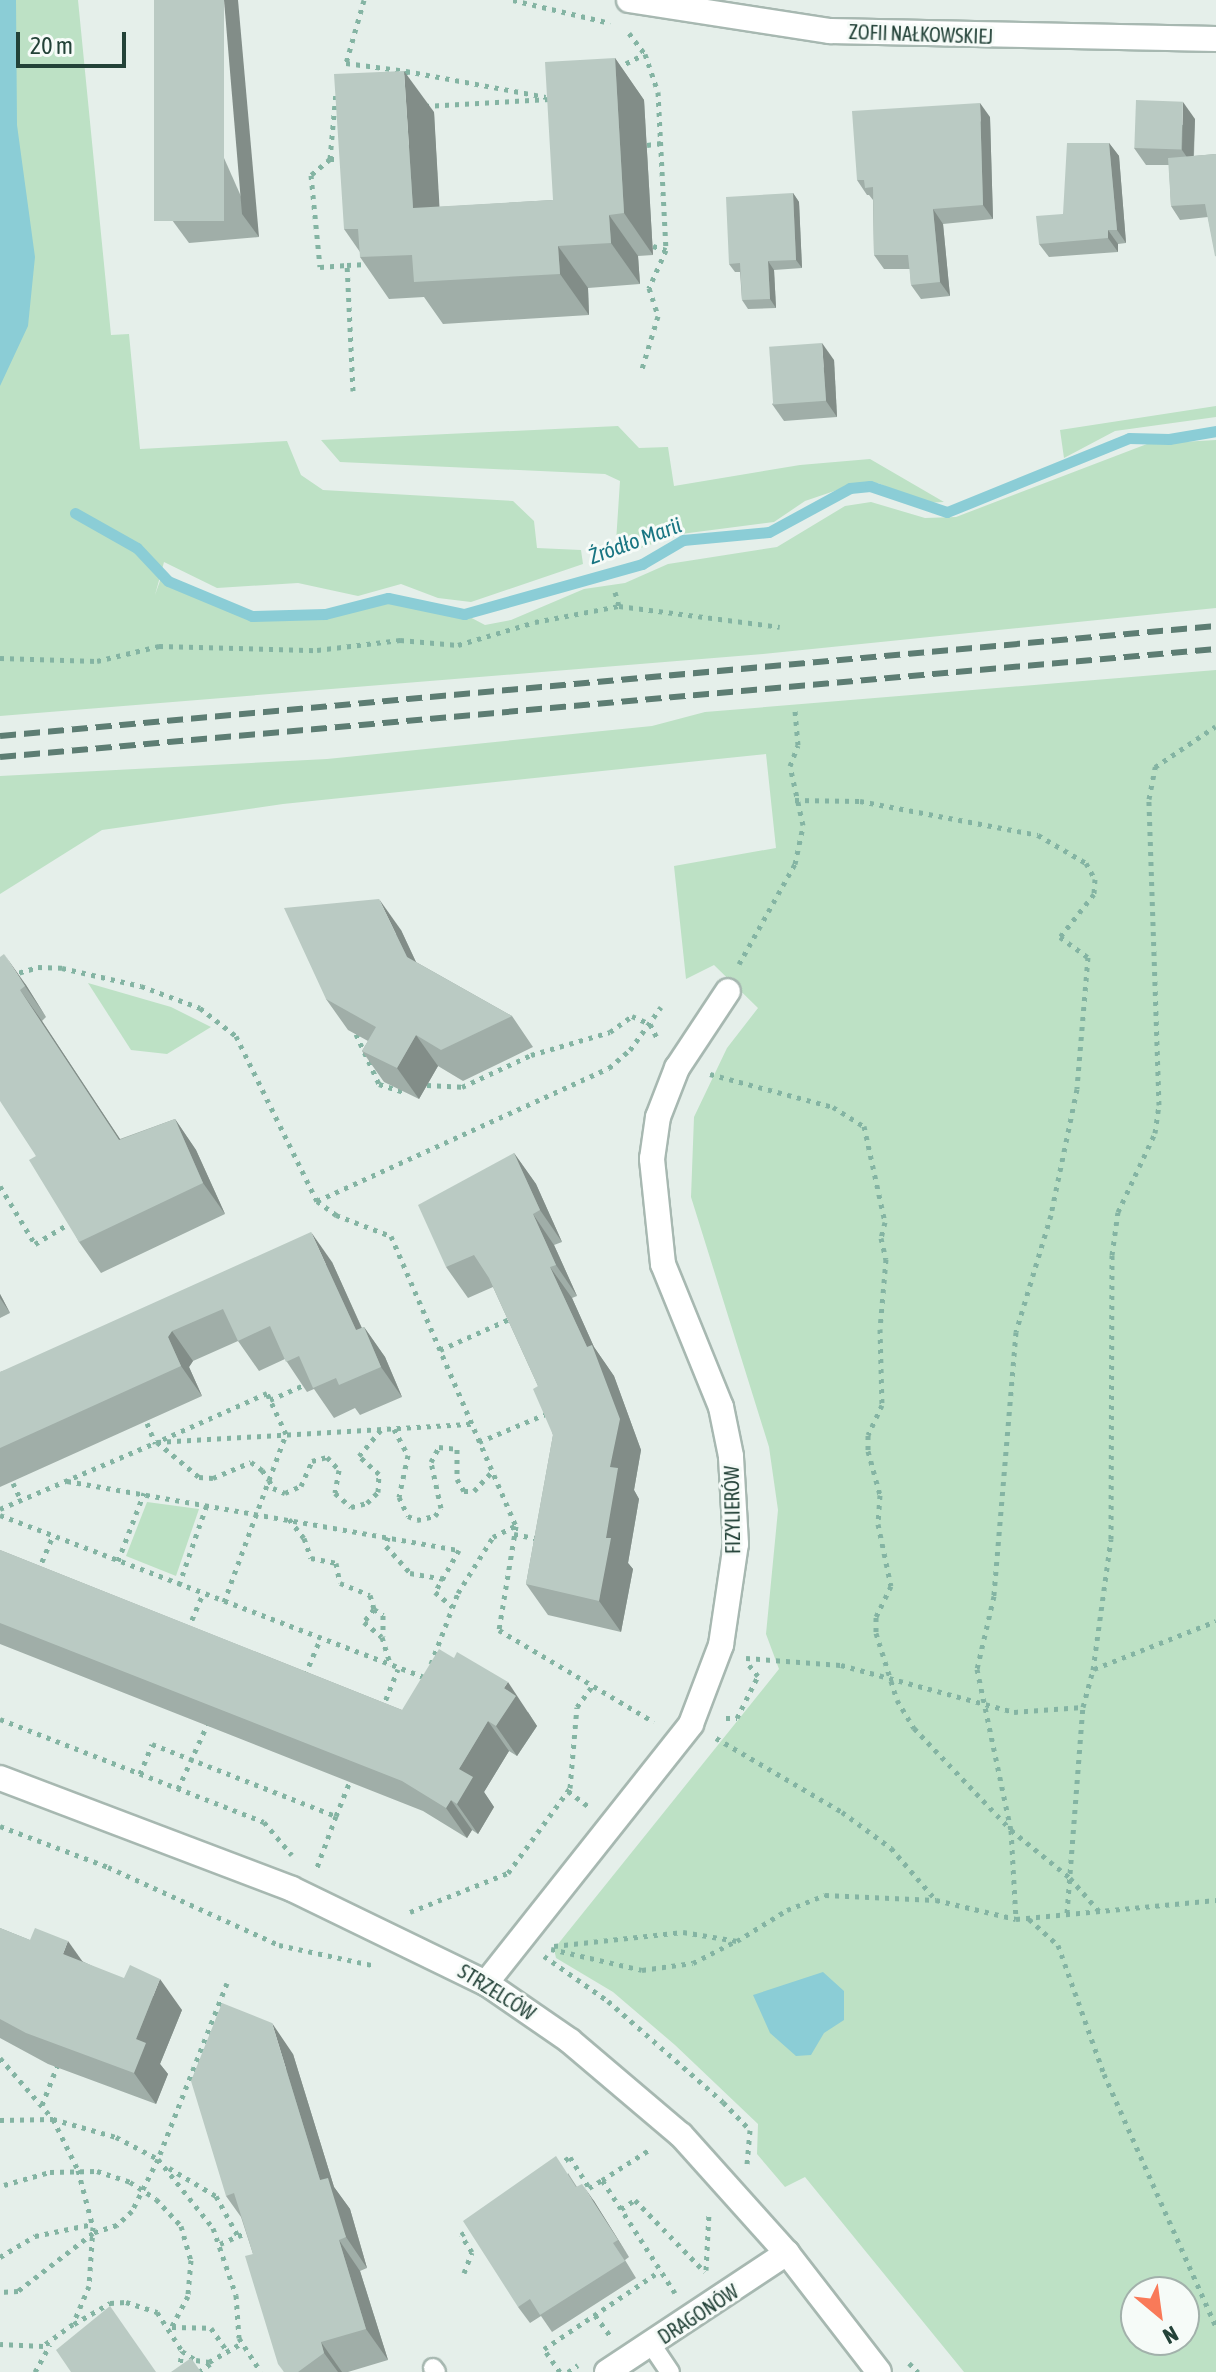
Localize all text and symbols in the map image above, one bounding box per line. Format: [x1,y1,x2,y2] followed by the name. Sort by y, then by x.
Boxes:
[20,16,130,66] scale bar
[848,19,994,49] street label: ZOFII NAŁKOWSKIEJ
[30,32,73,59] text: 20 m
[585,512,685,570] water label: Źródło Marii
[719,1466,745,1554] street label: FIZYLIERÓW
[454,1959,540,2025] street label: STRZELCÓW
[1120,2276,1200,2356] north arrow
[653,2279,743,2349] street label: DRAGONÓW
[1159,2321,1183,2350] text: N

